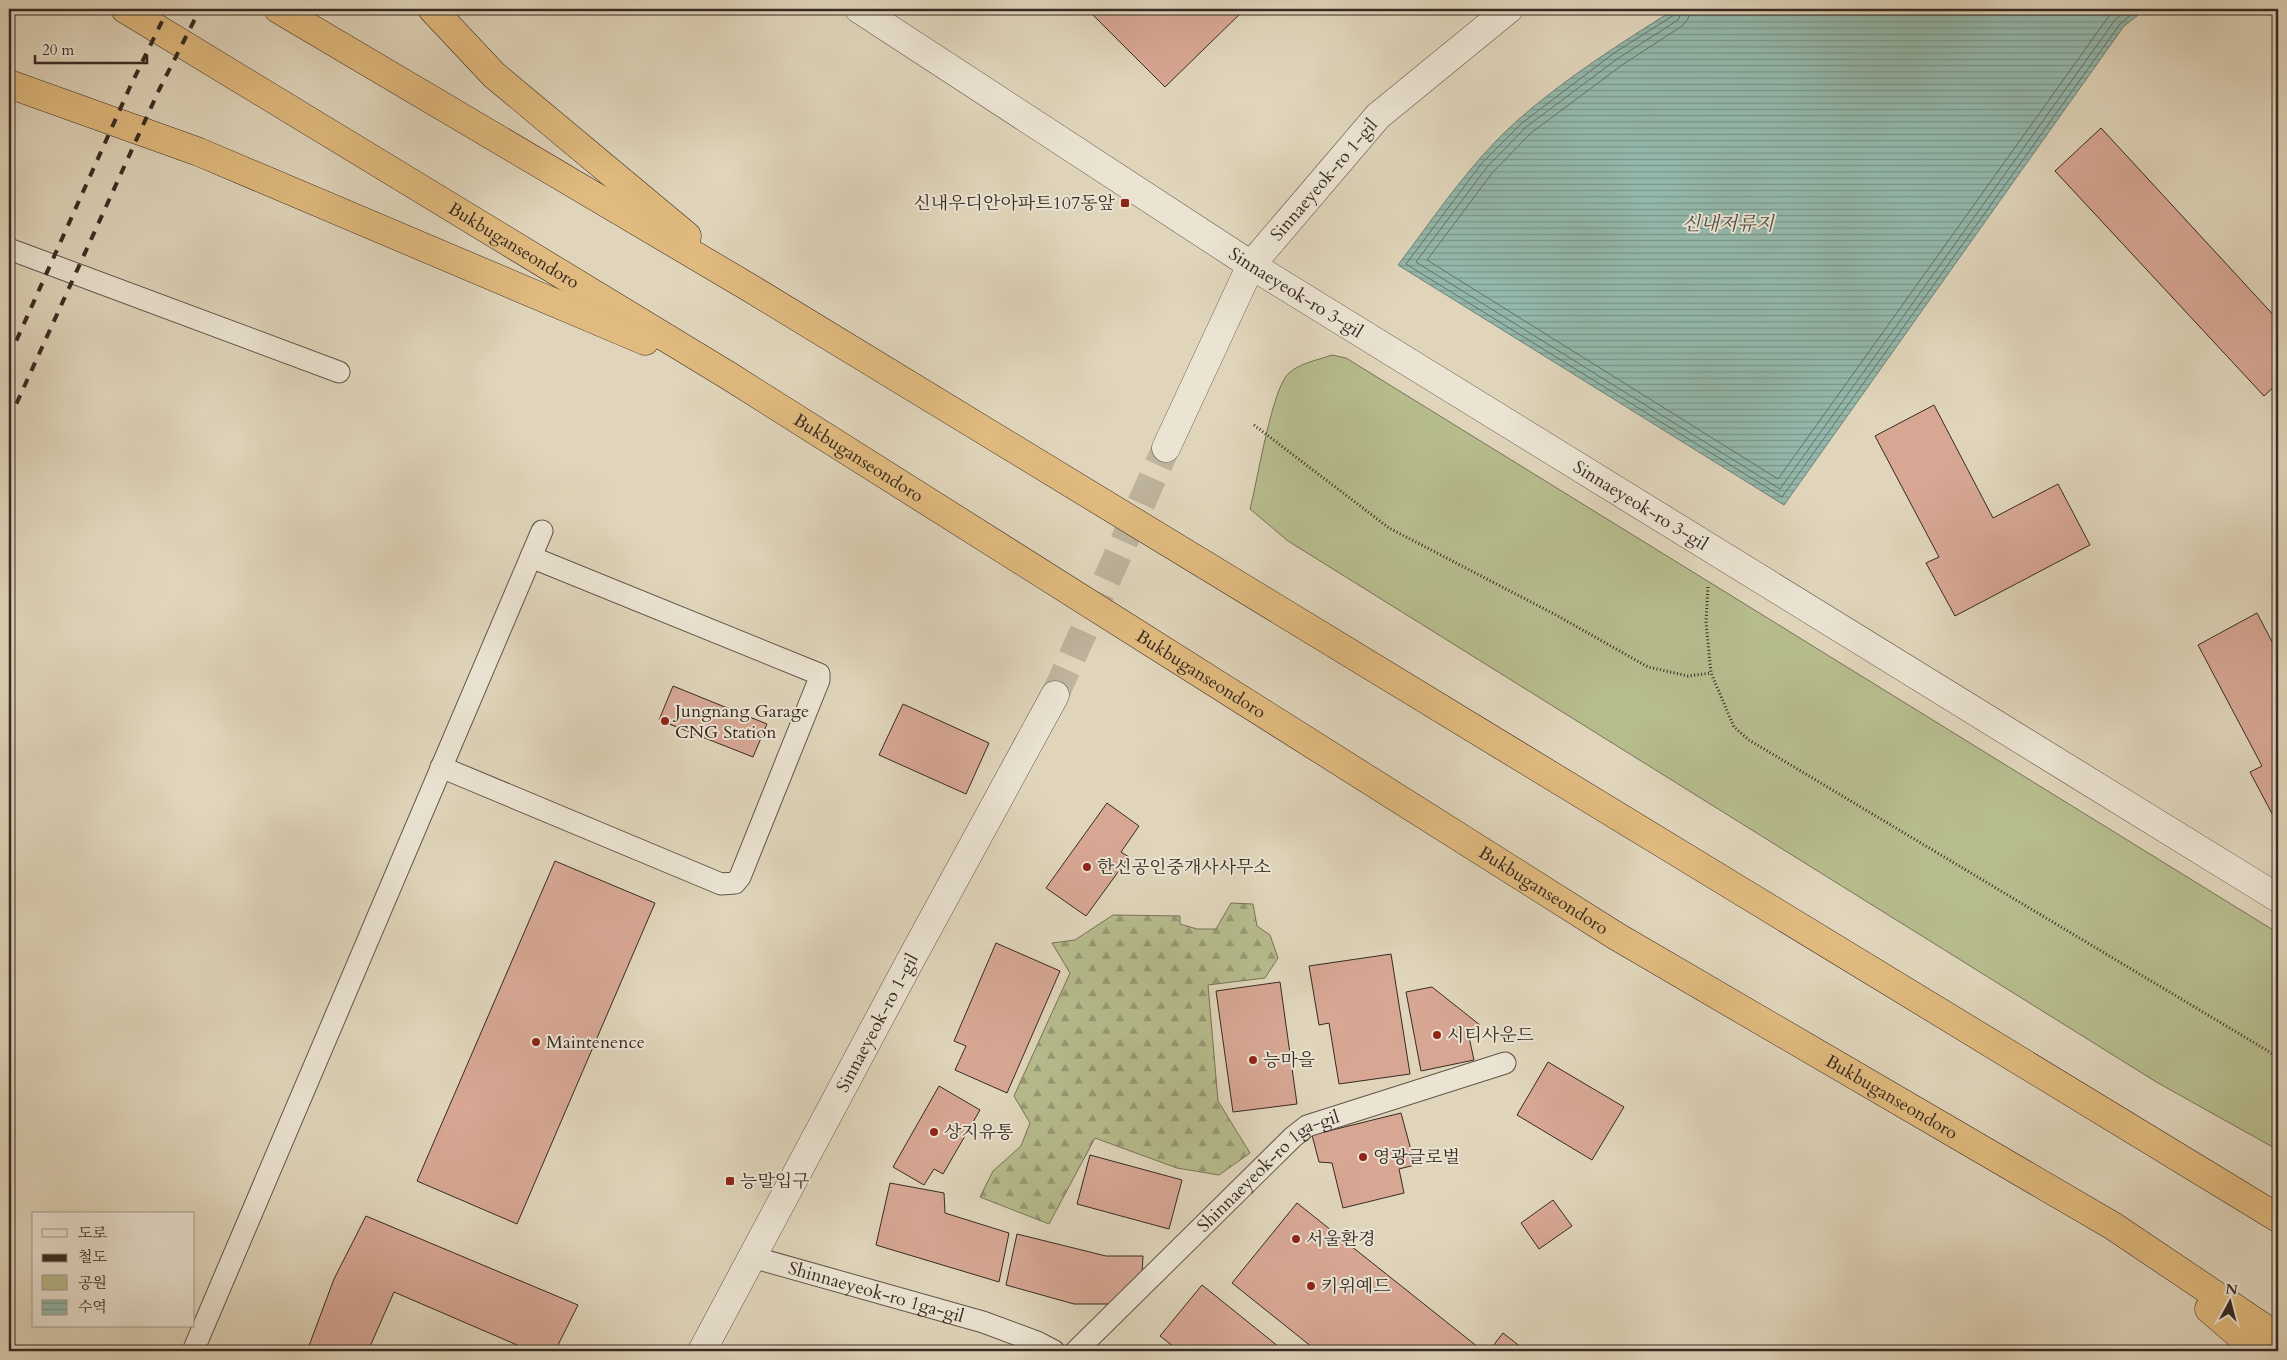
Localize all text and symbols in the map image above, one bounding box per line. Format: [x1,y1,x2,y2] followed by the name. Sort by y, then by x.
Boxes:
[35,32,148,64] scale bar
[42,40,74,60] text: 20 m
[1264,113,1383,246] street label: Sinnaeyeok-ro 1-gil
[913,191,1116,216] place label: 신내우디안아파트107동앞
[444,196,584,295] street label: Bukbuganseondoro
[1119,197,1131,209] marker: 신내우디안아파트107동앞
[1682,211,1776,237] water label: 신내저류지
[1224,241,1368,344] street label: Sinnaeyeok-ro 3-gil
[789,407,929,508] street label: Bukbuganseondoro
[1569,454,1713,556] street label: Sinnaeyeok-ro 3-gil
[1131,624,1271,725] street label: Bukbuganseondoro
[672,699,809,745] place label: Jungnang Garage CNG Station
[659,715,671,727] marker: Jungnang Garage CNG Station
[1474,840,1614,941] street label: Bukbuganseondoro
[1097,855,1271,880] place label: 한신공인중개사사무소
[1081,861,1093,873] marker: 한신공인중개사사무소
[830,949,924,1097] street label: Sinnaeyeok-ro 1-gil
[1447,1023,1535,1048] place label: 시티사운드
[1431,1029,1443,1041] marker: 시티사운드
[546,1030,645,1055] place label: Maintenence
[530,1036,542,1048] marker: Maintenence
[1263,1048,1316,1073] place label: 능마을
[1821,1048,1963,1145] street label: Bukbuganseondoro
[1247,1054,1259,1066] marker: 능마을
[1191,1104,1343,1238] street label: Shinnaeyeok-ro 1ga-gil
[944,1120,1014,1145] place label: 상지유통
[928,1126,940,1138] marker: 상지유통
[1373,1145,1460,1170] place label: 영광글로벌
[1357,1151,1369,1163] marker: 영광글로벌
[740,1169,810,1194] place label: 능말입구
[724,1175,736,1187] marker: 능말입구
[32,1212,195,1328] legend
[78,1223,107,1243] text: 도로
[1306,1227,1376,1252] place label: 서울환경
[1290,1233,1302,1245] marker: 서울환경
[78,1247,107,1267] text: 철도
[785,1255,967,1329] street label: Shinnaeyeok-ro 1ga-gil
[78,1273,107,1293] text: 공원
[1321,1274,1391,1299] place label: 키위예드
[2204,1278,2254,1328] north arrow
[2224,1279,2239,1300] text: N
[1305,1280,1317,1292] marker: 키위예드
[78,1297,107,1317] text: 수역

